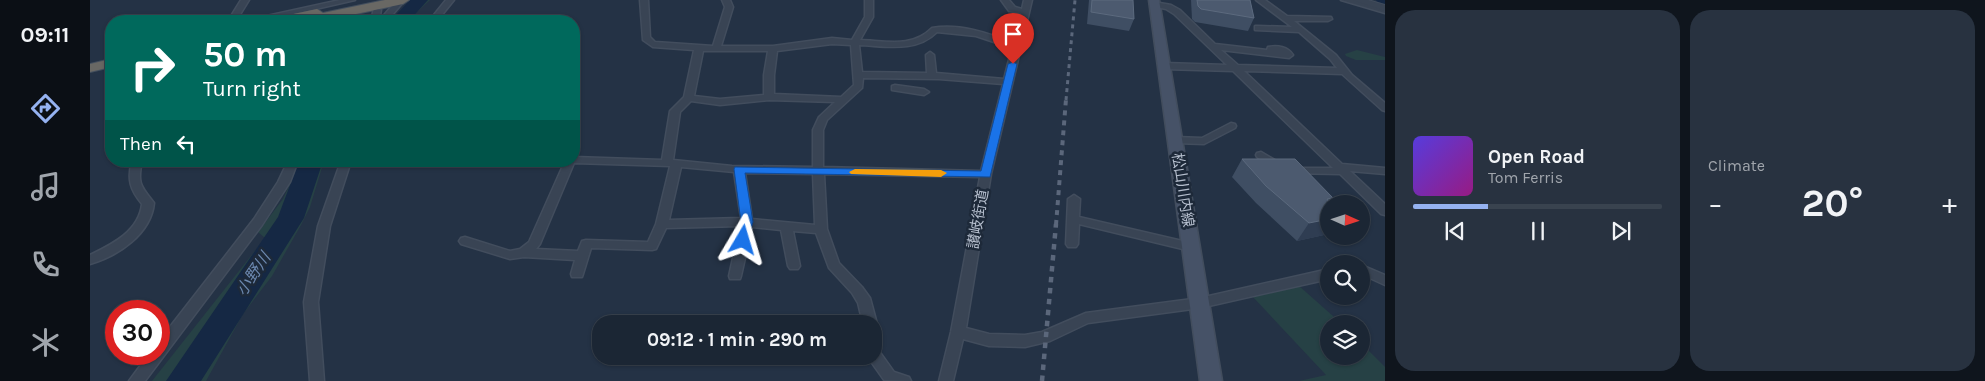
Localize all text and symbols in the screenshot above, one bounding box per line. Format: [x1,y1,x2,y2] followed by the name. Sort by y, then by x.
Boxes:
[992,13,1034,64] pin
[999,20,1027,48] icon: arrive
[21,22,69,48] text: 09:11
[203,34,288,75] text: 50 m
[120,35,185,100] icon: right
[203,76,301,102] text: Turn right
[28,91,63,126] icon: directions
[172,130,200,158] icon: left
[120,133,162,155] text: Then
[1488,146,1585,168] text: Open Road
[1168,152,1198,228] street label: 松山川内線
[1708,156,1765,175] text: Climate
[1488,168,1563,187] text: Tom Ferris
[28,169,63,204] icon: music
[1802,181,1863,226] text: 20°
[1708,187,1723,220] text: −
[1942,187,1957,220] text: +
[964,188,992,250] street label: 讃岐街道
[1320,195,1370,245] north arrow
[1320,195,1370,365] map controls
[716,213,768,265] position arrow
[1441,217,1469,245] icon: previous
[1524,217,1552,245] icon: pause
[1607,217,1635,245] icon: next
[28,247,63,282] icon: phone
[232,247,275,299] water label: 小野川
[1320,255,1370,305] button: search
[105,300,170,365] speed limit sign: 30
[1320,315,1370,365] button: layers
[28,325,63,360] icon: climate
[647,329,827,351] text: 09:12 · 1 min · 290 m

